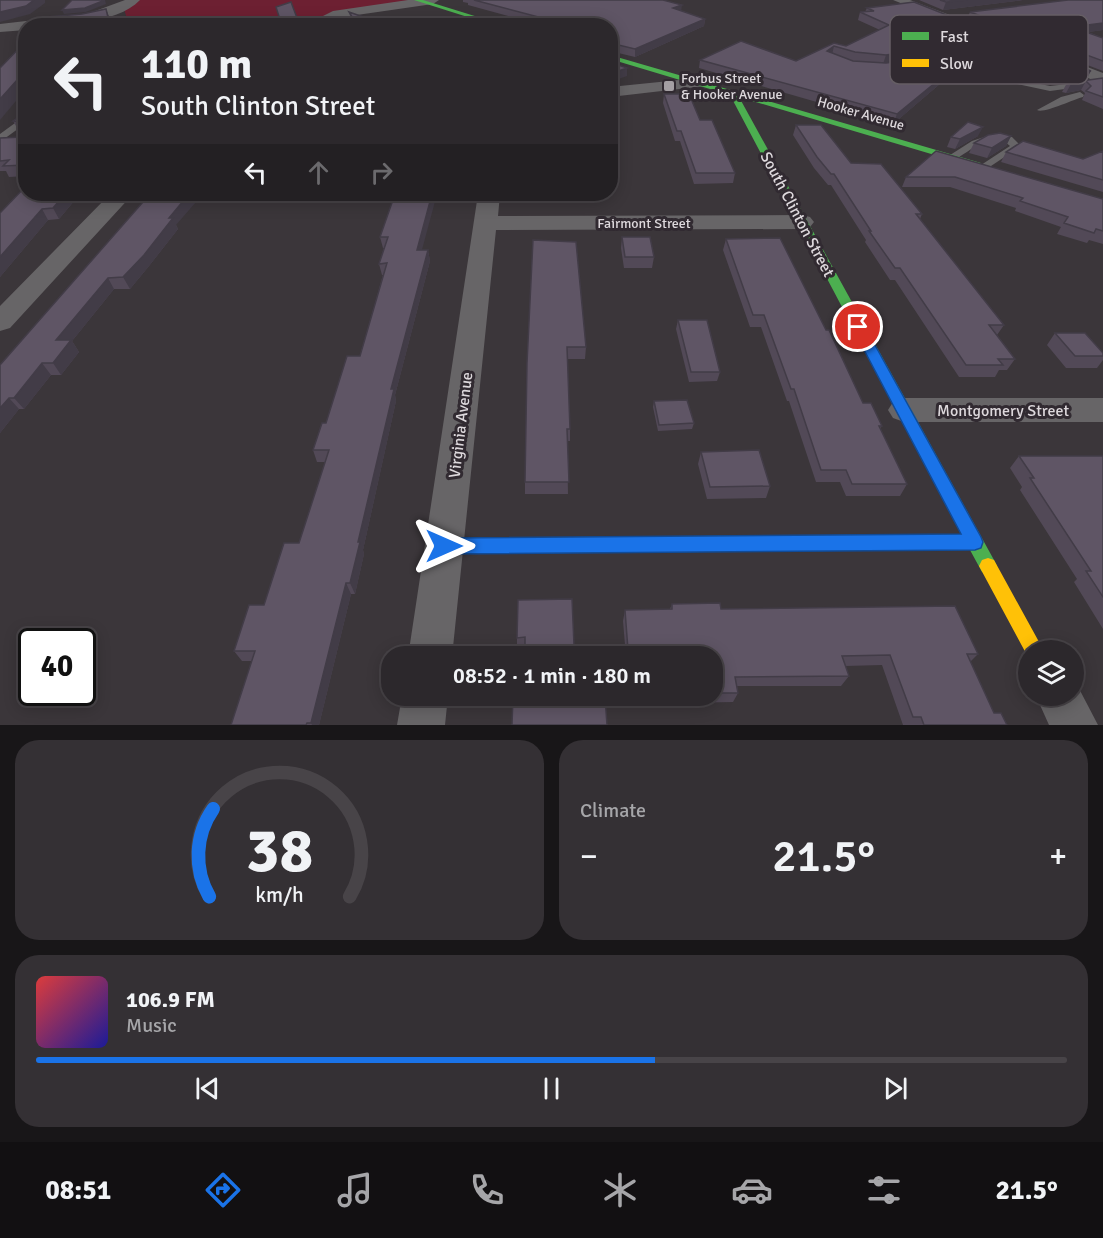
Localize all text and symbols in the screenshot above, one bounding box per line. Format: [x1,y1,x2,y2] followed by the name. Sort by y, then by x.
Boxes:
[890,15,1088,84] legend
[940,27,969,47] text: Fast
[141,39,252,90] text: 110 m
[42,42,120,120] icon: left
[940,54,974,74] text: Slow
[681,70,783,103] place label: Forbus Street & Hooker Avenue
[662,79,676,93] marker: Forbus Street & Hooker Avenue
[141,90,375,123] text: South Clinton Street
[815,93,906,134] street label: Hooker Avenue
[756,148,839,281] street label: South Clinton Street
[239,156,272,189] icon: left
[302,156,335,189] icon: ahead
[365,156,398,189] icon: right
[597,215,691,232] street label: Fairmont Street
[832,301,883,352] pin
[841,310,874,343] icon: arrive
[445,371,477,479] street label: Virginia Avenue
[937,401,1069,421] street label: Montgomery Street
[412,514,476,578] position arrow
[18,628,96,706] speed limit sign: 40
[1018,640,1084,706] map controls
[1018,640,1084,706] button: layers
[453,662,651,689] text: 08:52 · 1 min · 180 m
[580,798,646,823] text: Climate
[246,812,313,889] text: 38
[772,829,875,884] text: 21.5°
[580,836,598,877] text: −
[1049,836,1067,877] text: +
[255,882,304,908] text: km/h
[126,986,215,1013] text: 106.9 FM
[126,1013,177,1038] text: Music
[191,1072,224,1105] icon: previous
[535,1072,568,1105] icon: pause
[879,1072,912,1105] icon: next
[202,1169,244,1211] icon: directions
[334,1169,376,1211] icon: music
[466,1169,508,1211] icon: phone
[599,1169,641,1211] icon: climate
[731,1169,773,1211] icon: car
[863,1169,905,1211] icon: filters
[45,1174,111,1207] text: 08:51
[996,1174,1058,1207] text: 21.5°

